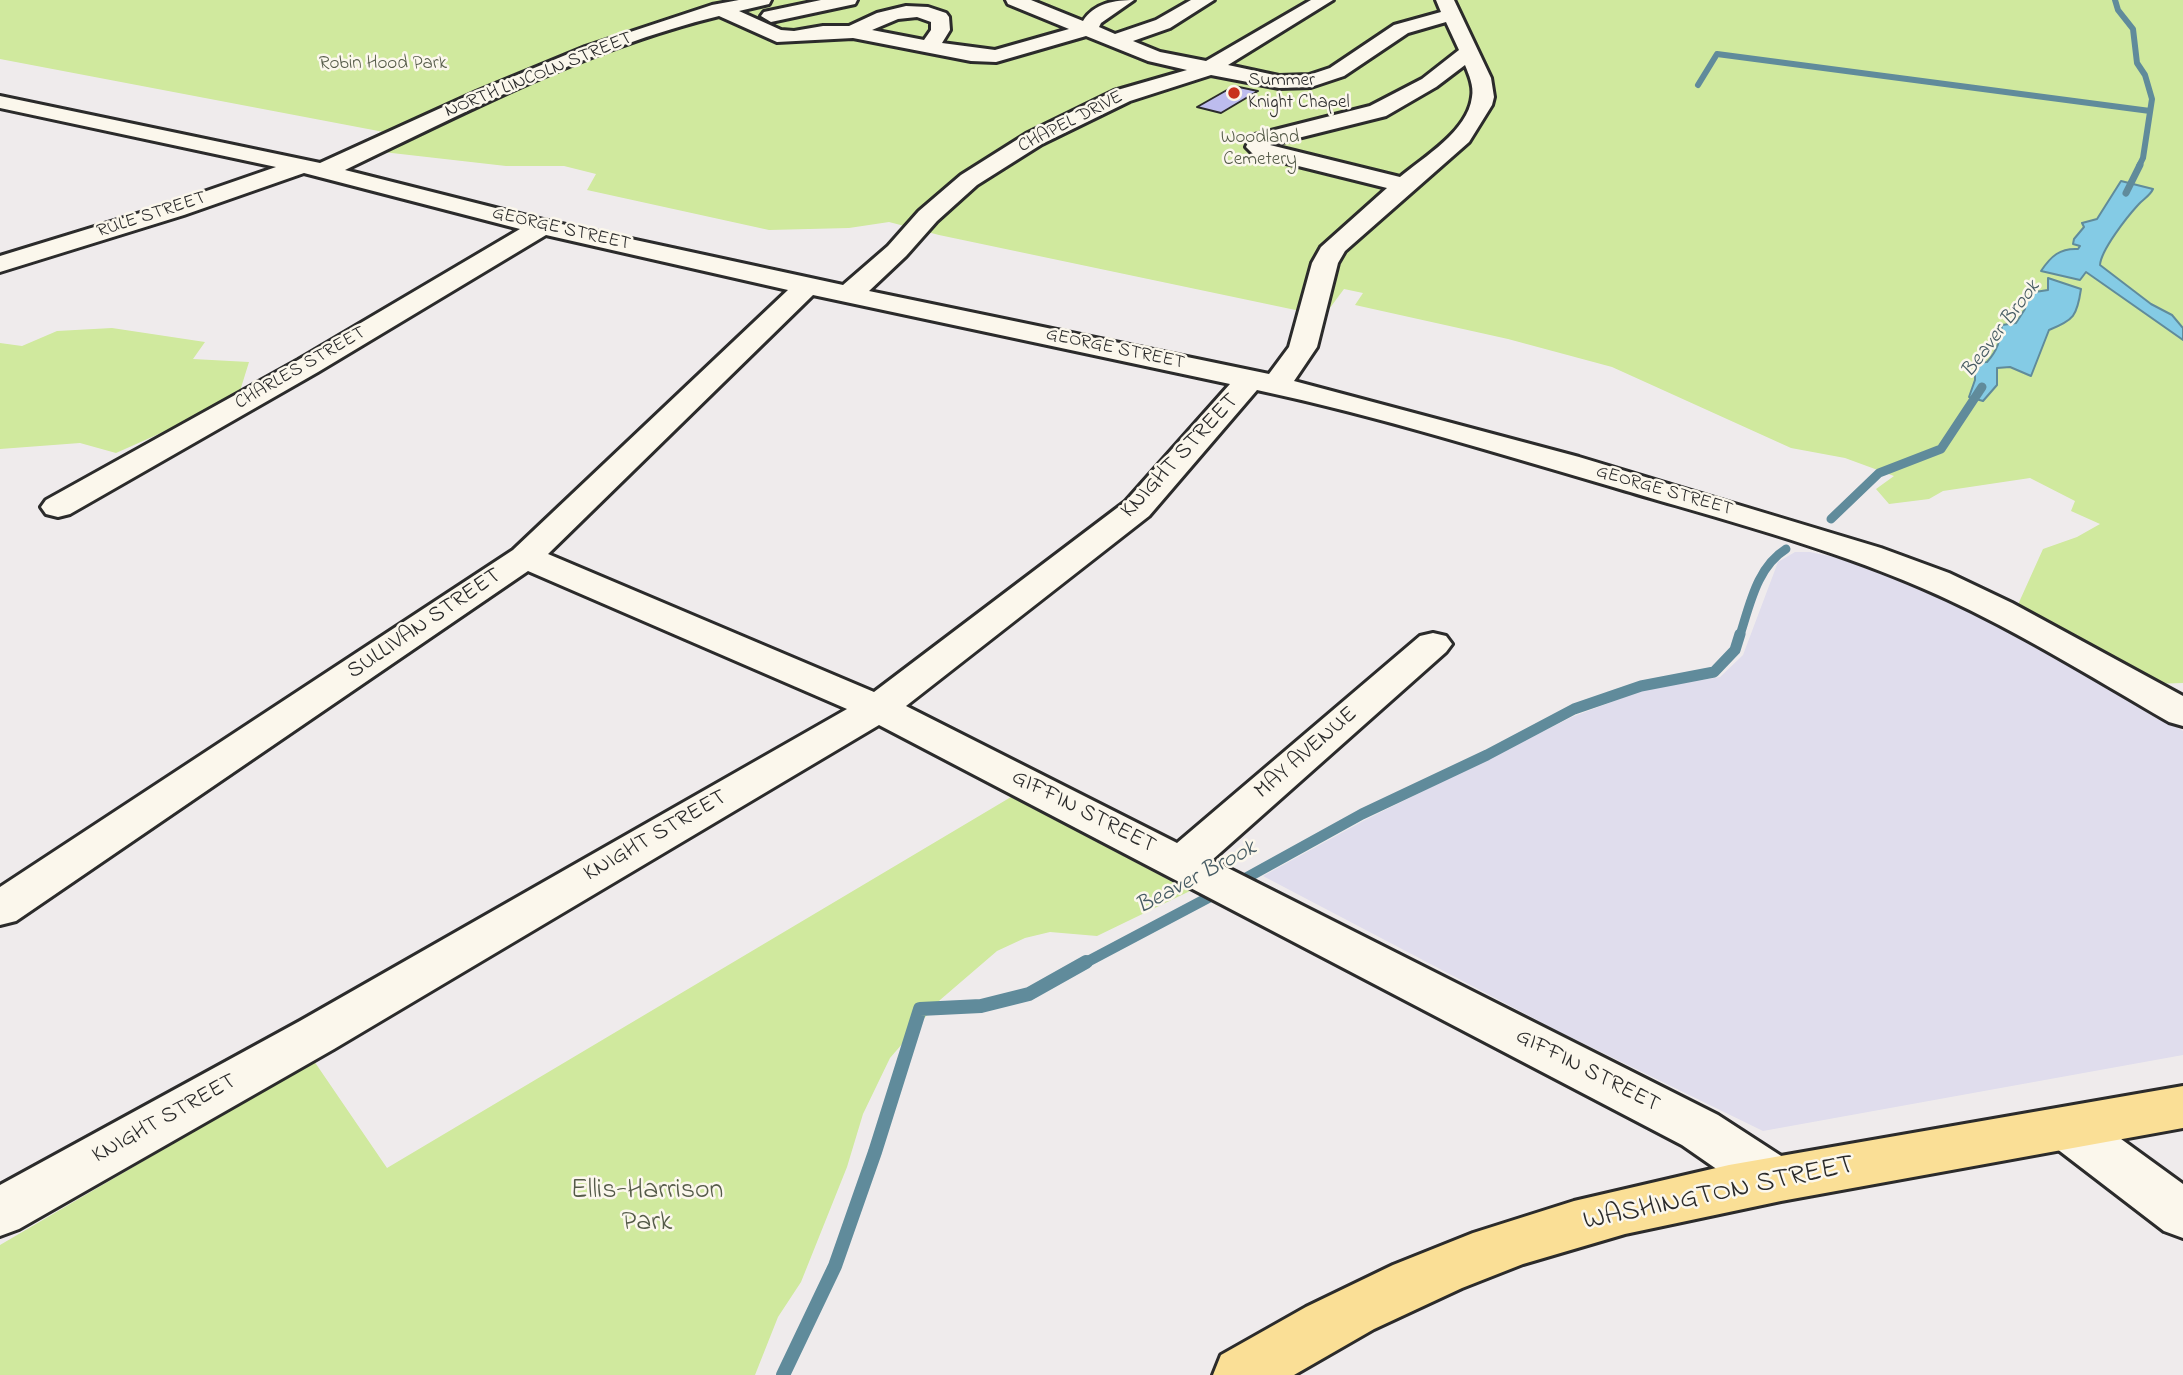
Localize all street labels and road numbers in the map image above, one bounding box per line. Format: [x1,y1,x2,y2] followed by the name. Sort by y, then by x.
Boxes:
[442,28,636,124] street label: NORTH LINCOLN STREET
[1015,87,1127,159] street label: CHAPEL DRIVE
[95,188,209,244] street label: RULE STREET
[490,203,632,257] street label: GEORGE STREET
[232,322,370,416] street label: CHARLES STREET
[1044,324,1186,376] street label: GEORGE STREET
[1116,389,1246,525] street label: KNIGHT STREET
[1593,462,1735,522] street label: GEORGE STREET
[343,563,507,687] street label: SULLIVAN STREET
[1250,702,1364,806] street label: MAY AVENUE
[1006,765,1160,861] street label: GIFFIN STREET
[580,785,732,889] street label: KNIGHT STREET
[1510,1024,1664,1120] street label: GIFFIN STREET
[88,1069,242,1171] street label: KNIGHT STREET
[1580,1150,1858,1240] street label: WASHINGTON STREET

